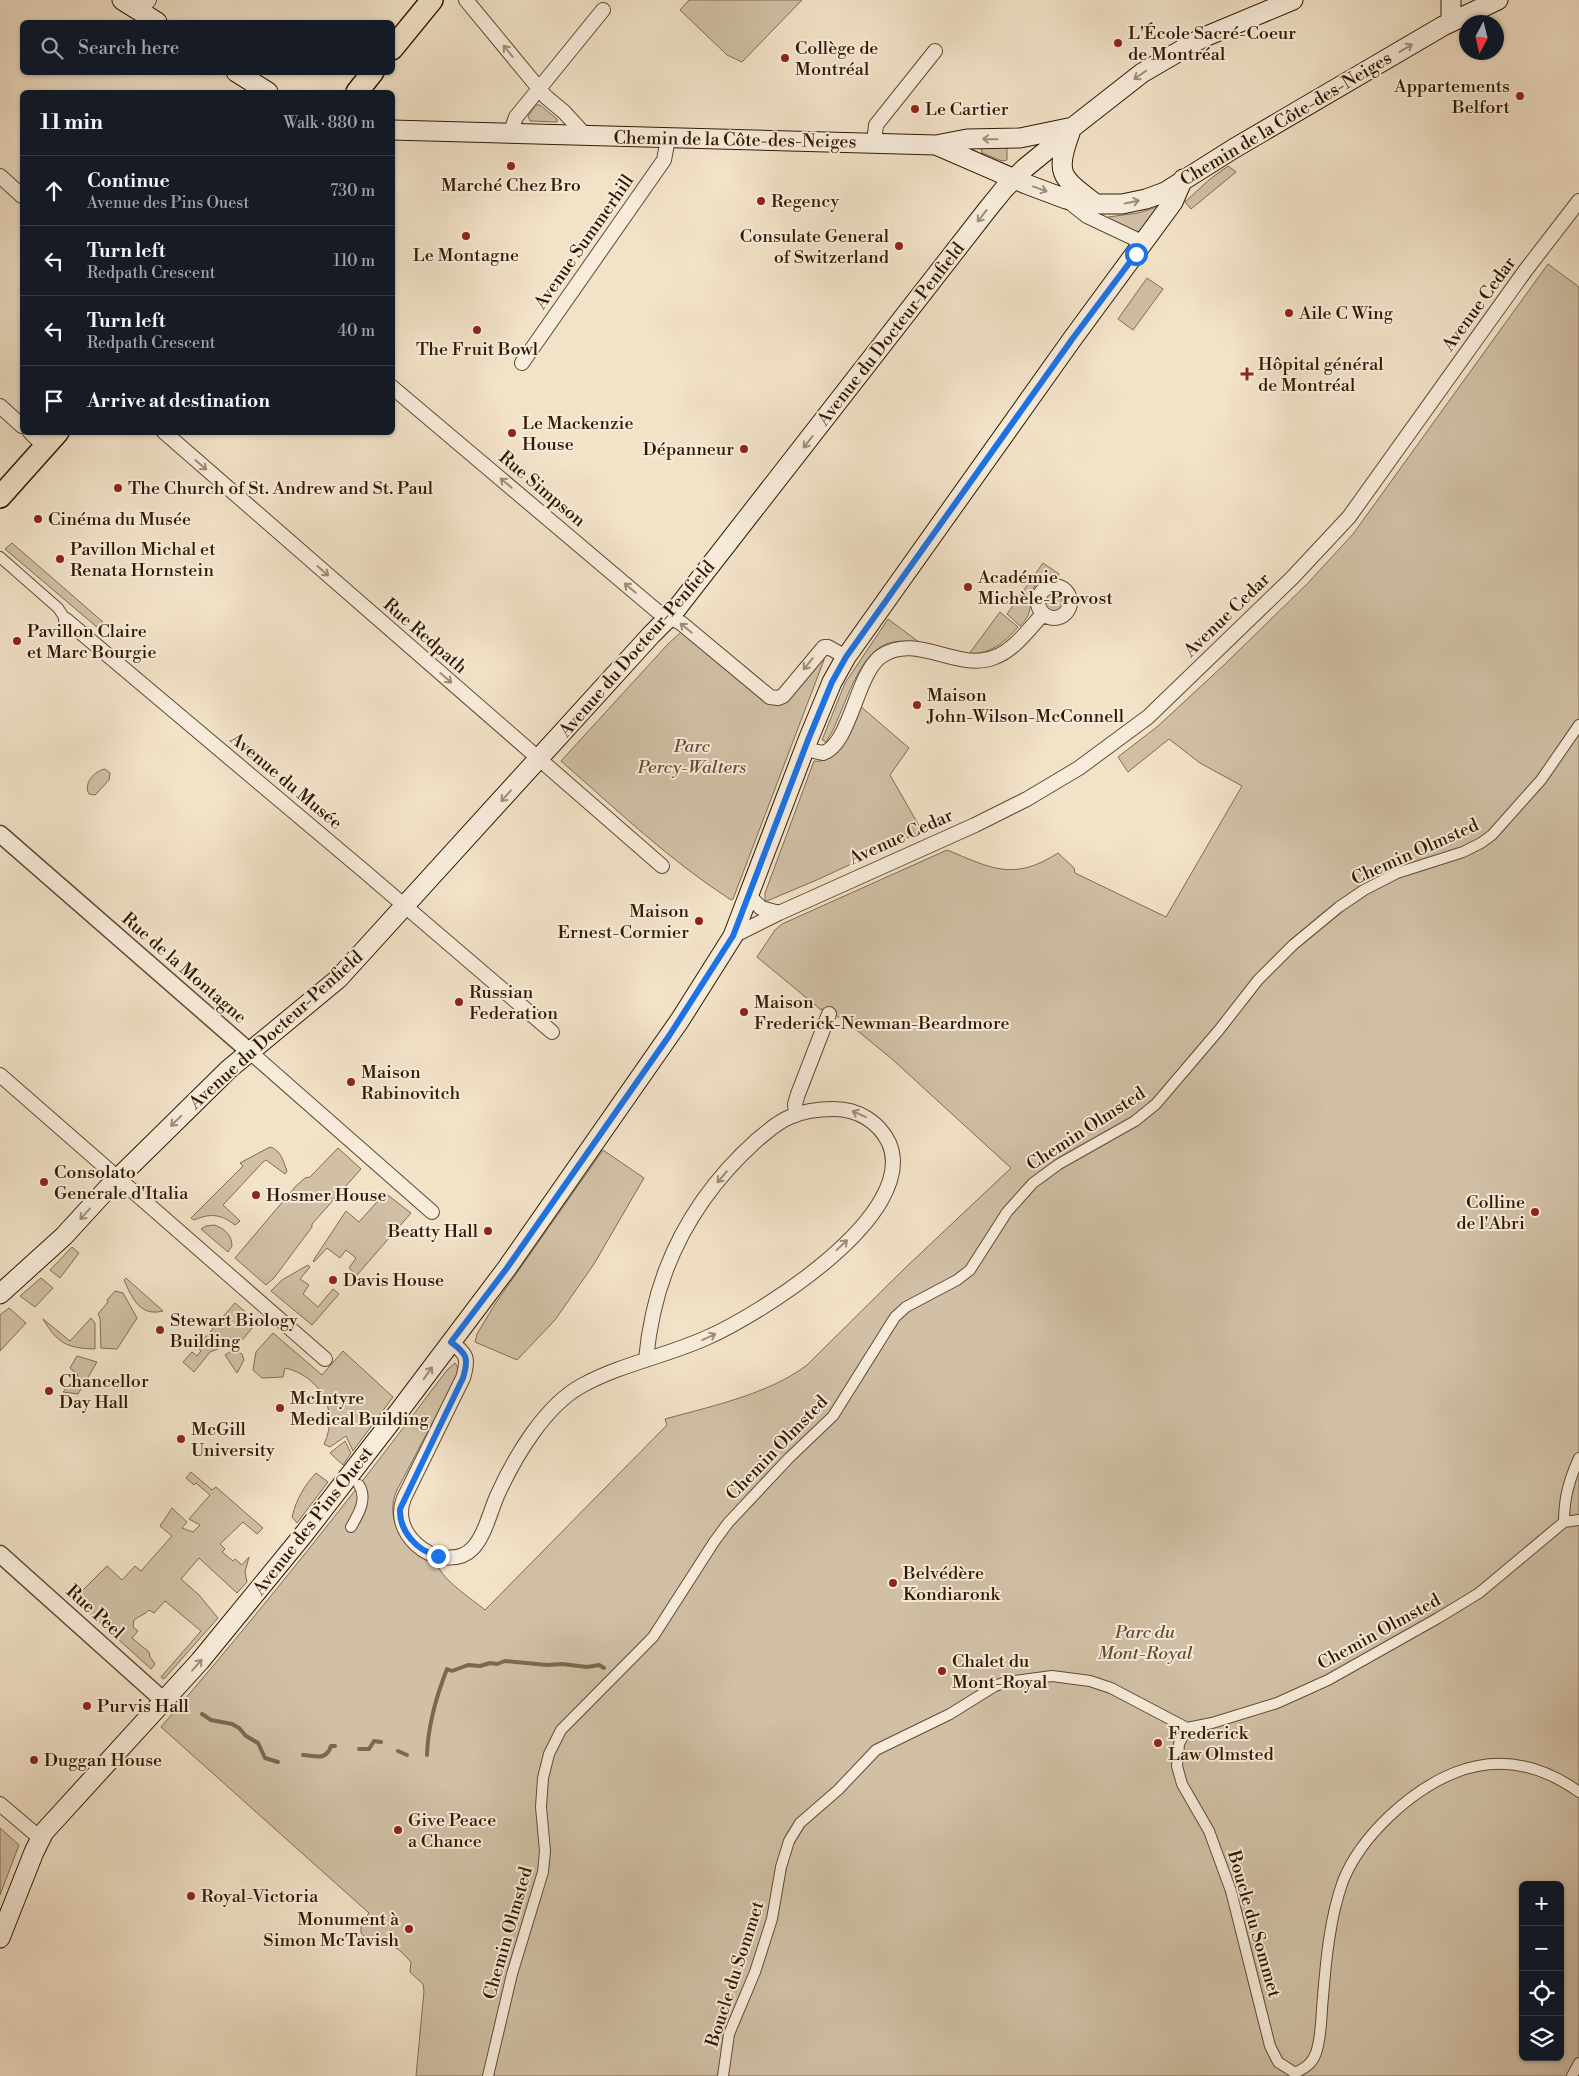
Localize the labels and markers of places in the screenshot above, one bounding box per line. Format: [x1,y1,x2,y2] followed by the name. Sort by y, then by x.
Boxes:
[1128,22,1296,66] place label: L'École Sacré-Coeur de Montréal
[795,37,878,81] place label: Collège de Montréal
[1112,37,1124,49] marker: L'École Sacré-Coeur de Montréal
[779,52,791,64] marker: Collège de Montréal
[1393,75,1511,119] place label: Appartements Belfort
[1514,90,1526,102] marker: Appartements Belfort
[925,98,1009,121] place label: Le Cartier
[909,103,921,115] marker: Le Cartier
[505,160,517,172] marker: Marché Chez Bro
[441,174,581,197] place label: Marché Chez Bro
[771,190,839,213] place label: Regency
[755,195,767,207] marker: Regency
[740,225,890,269] place label: Consulate General of Switzerland
[460,230,472,242] marker: Le Montagne
[893,240,905,252] marker: Consulate General of Switzerland
[413,244,519,267] place label: Le Montagne
[1298,302,1394,325] place label: Aile C Wing
[1283,307,1295,319] marker: Aile C Wing
[471,324,483,336] marker: The Fruit Bowl
[416,338,539,361] place label: The Fruit Bowl
[1258,353,1384,397] place label: Hôpital général de Montréal
[1240,367,1254,381] marker: Hôpital général de Montréal
[522,412,634,456] place label: Le Mackenzie House
[506,427,518,439] marker: Le Mackenzie House
[643,438,734,461] place label: Dépanneur
[738,443,750,455] marker: Dépanneur
[128,477,434,500] place label: The Church of St. Andrew and St. Paul
[112,482,124,494] marker: The Church of St. Andrew and St. Paul
[48,508,191,531] place label: Cinéma du Musée
[32,513,44,525] marker: Cinéma du Musée
[70,538,216,582] place label: Pavillon Michal et Renata Hornstein
[54,553,66,565] marker: Pavillon Michal et Renata Hornstein
[977,566,1113,610] place label: Académie Michèle-Provost
[962,581,974,593] marker: Académie Michèle-Provost
[27,620,157,664] place label: Pavillon Claire et Marc Bourgie
[11,635,23,647] marker: Pavillon Claire et Marc Bourgie
[926,684,1125,728] place label: Maison John-Wilson-McConnell
[911,699,923,711] marker: Maison John-Wilson-McConnell
[558,900,689,944] place label: Maison Ernest-Cormier
[693,915,705,927] marker: Maison Ernest-Cormier
[469,981,558,1025] place label: Russian Federation
[754,991,1010,1035] place label: Maison Frederick-Newman-Beardmore
[453,996,465,1008] marker: Russian Federation
[738,1006,750,1018] marker: Maison Frederick-Newman-Beardmore
[361,1061,460,1105] place label: Maison Rabinovitch
[345,1076,357,1088] marker: Maison Rabinovitch
[54,1161,189,1205] place label: Consolato Generale d'Italia
[38,1176,50,1188] marker: Consolato Generale d'Italia
[266,1184,387,1207] place label: Hosmer House
[250,1189,262,1201] marker: Hosmer House
[1456,1191,1525,1235] place label: Colline de l'Abri
[1529,1206,1541,1218] marker: Colline de l'Abri
[387,1220,479,1243] place label: Beatty Hall
[482,1225,494,1237] marker: Beatty Hall
[343,1269,444,1292] place label: Davis House
[327,1274,339,1286] marker: Davis House
[169,1309,298,1353] place label: Stewart Biology Building
[154,1324,166,1336] marker: Stewart Biology Building
[59,1370,149,1414] place label: Chancellor Day Hall
[43,1385,55,1397] marker: Chancellor Day Hall
[290,1387,429,1431] place label: McIntyre Medical Building
[274,1402,286,1414] marker: McIntyre Medical Building
[191,1418,275,1462] place label: McGill University
[175,1433,187,1445] marker: McGill University
[902,1562,1001,1606] place label: Belvédère Kondiaronk
[887,1577,899,1589] marker: Belvédère Kondiaronk
[952,1650,1048,1694] place label: Chalet du Mont-Royal
[936,1665,948,1677] marker: Chalet du Mont-Royal
[97,1695,190,1718] place label: Purvis Hall
[81,1700,93,1712] marker: Purvis Hall
[1168,1722,1275,1766] place label: Frederick Law Olmsted
[1152,1737,1164,1749] marker: Frederick Law Olmsted
[44,1749,162,1772] place label: Duggan House
[28,1754,40,1766] marker: Duggan House
[408,1809,496,1853] place label: Give Peace a Chance
[392,1824,404,1836] marker: Give Peace a Chance
[201,1885,319,1908] place label: Royal-Victoria
[185,1890,197,1902] marker: Royal-Victoria
[263,1908,400,1952] place label: Monument à Simon McTavish
[403,1923,415,1935] marker: Monument à Simon McTavish

